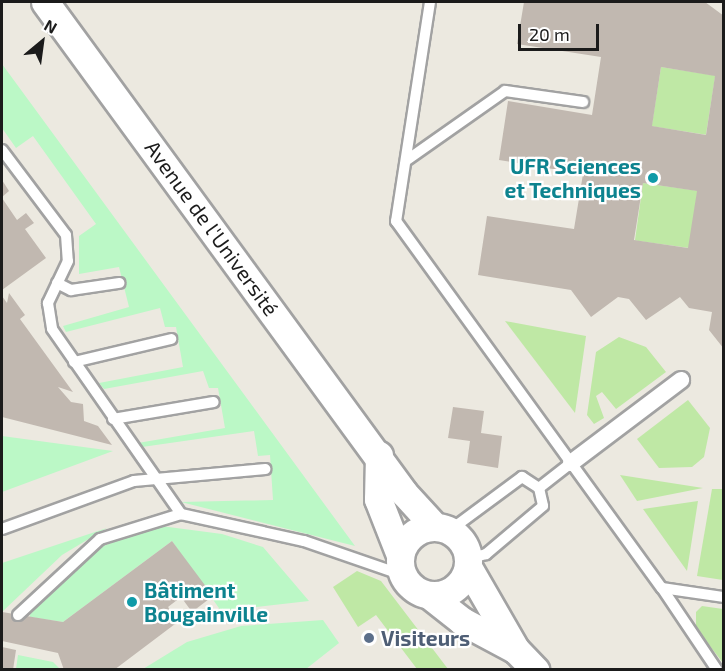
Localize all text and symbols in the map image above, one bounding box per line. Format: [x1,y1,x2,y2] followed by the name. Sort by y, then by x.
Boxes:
[12,12,72,72] north arrow
[521,12,602,50] scale bar
[41,15,61,37] text: N
[529,23,570,45] text: 20 m
[140,135,284,321] street label: Avenue de l'Université
[504,153,641,203] place label: UFR Sciences et Techniques
[646,171,660,185] marker: UFR Sciences et Techniques
[144,577,268,627] place label: Bâtiment Bougainville
[125,595,139,609] marker: Bâtiment Bougainville
[381,625,470,651] place label: Visiteurs
[362,631,376,645] marker: Visiteurs

